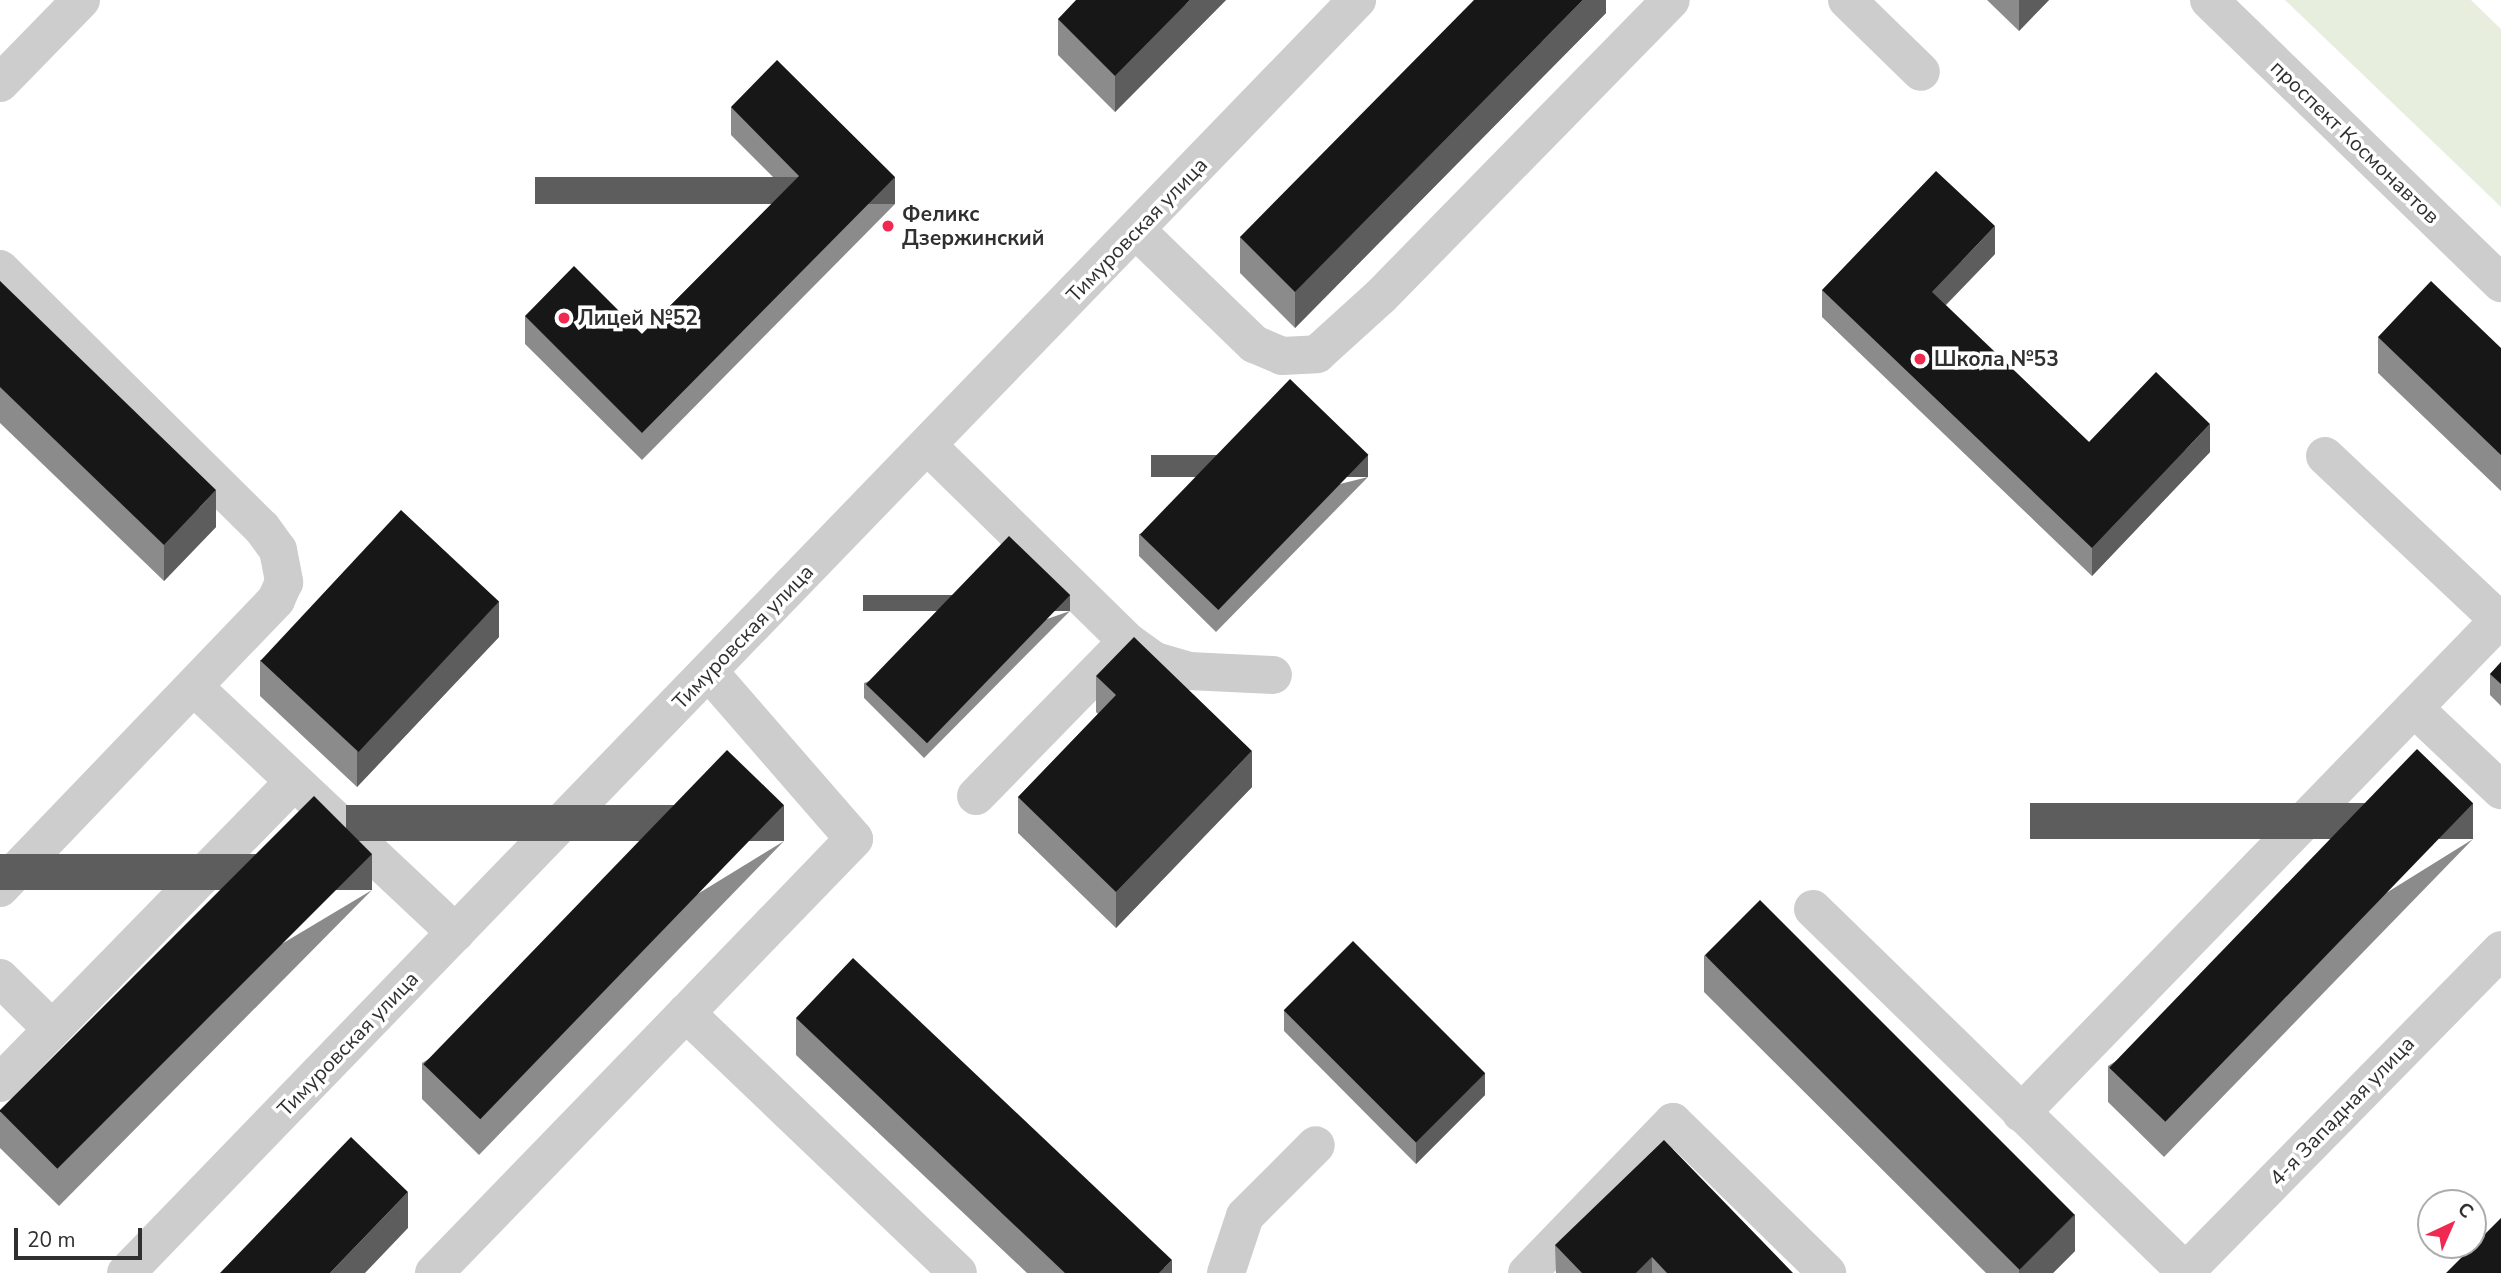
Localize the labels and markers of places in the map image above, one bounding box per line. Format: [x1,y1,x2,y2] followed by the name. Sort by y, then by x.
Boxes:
[902,201,1044,251] place label: Феликс Дзержинский
[880,218,896,234] marker: Феликс Дзержинский
[578,305,698,331] place label: Лицей №52
[556,310,572,326] marker: Лицей №52
[1934,346,2059,372] place label: Школа №53
[1912,351,1928,367] marker: Школа №53

